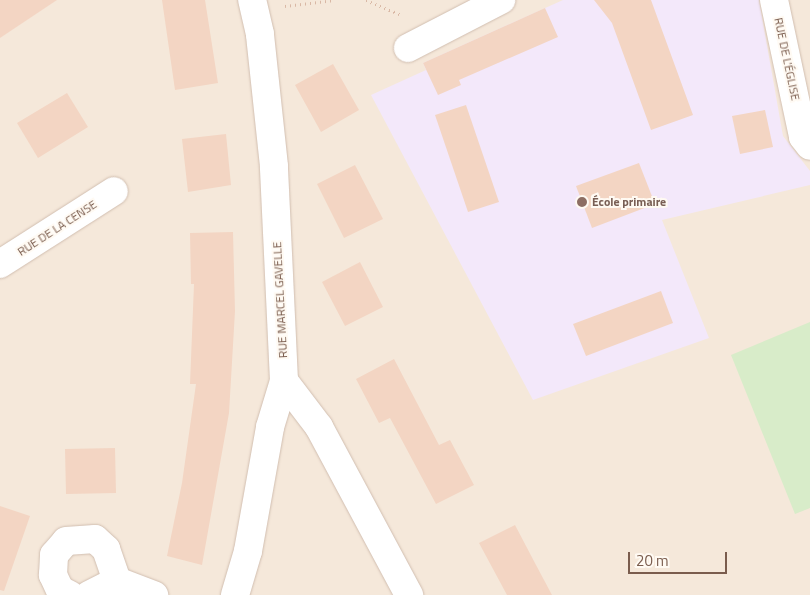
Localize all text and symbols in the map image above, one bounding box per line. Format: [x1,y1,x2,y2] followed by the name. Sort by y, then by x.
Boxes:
[771,16,803,102] street label: RUE DE L'ÉGLISE
[592,195,666,209] place label: École primaire
[576,196,588,208] marker: École primaire
[15,197,99,259] street label: RUE DE LA CENSE
[270,241,290,359] street label: RUE MARCEL GAVELLE
[630,542,729,574] scale bar
[636,549,669,572] text: 20 m

